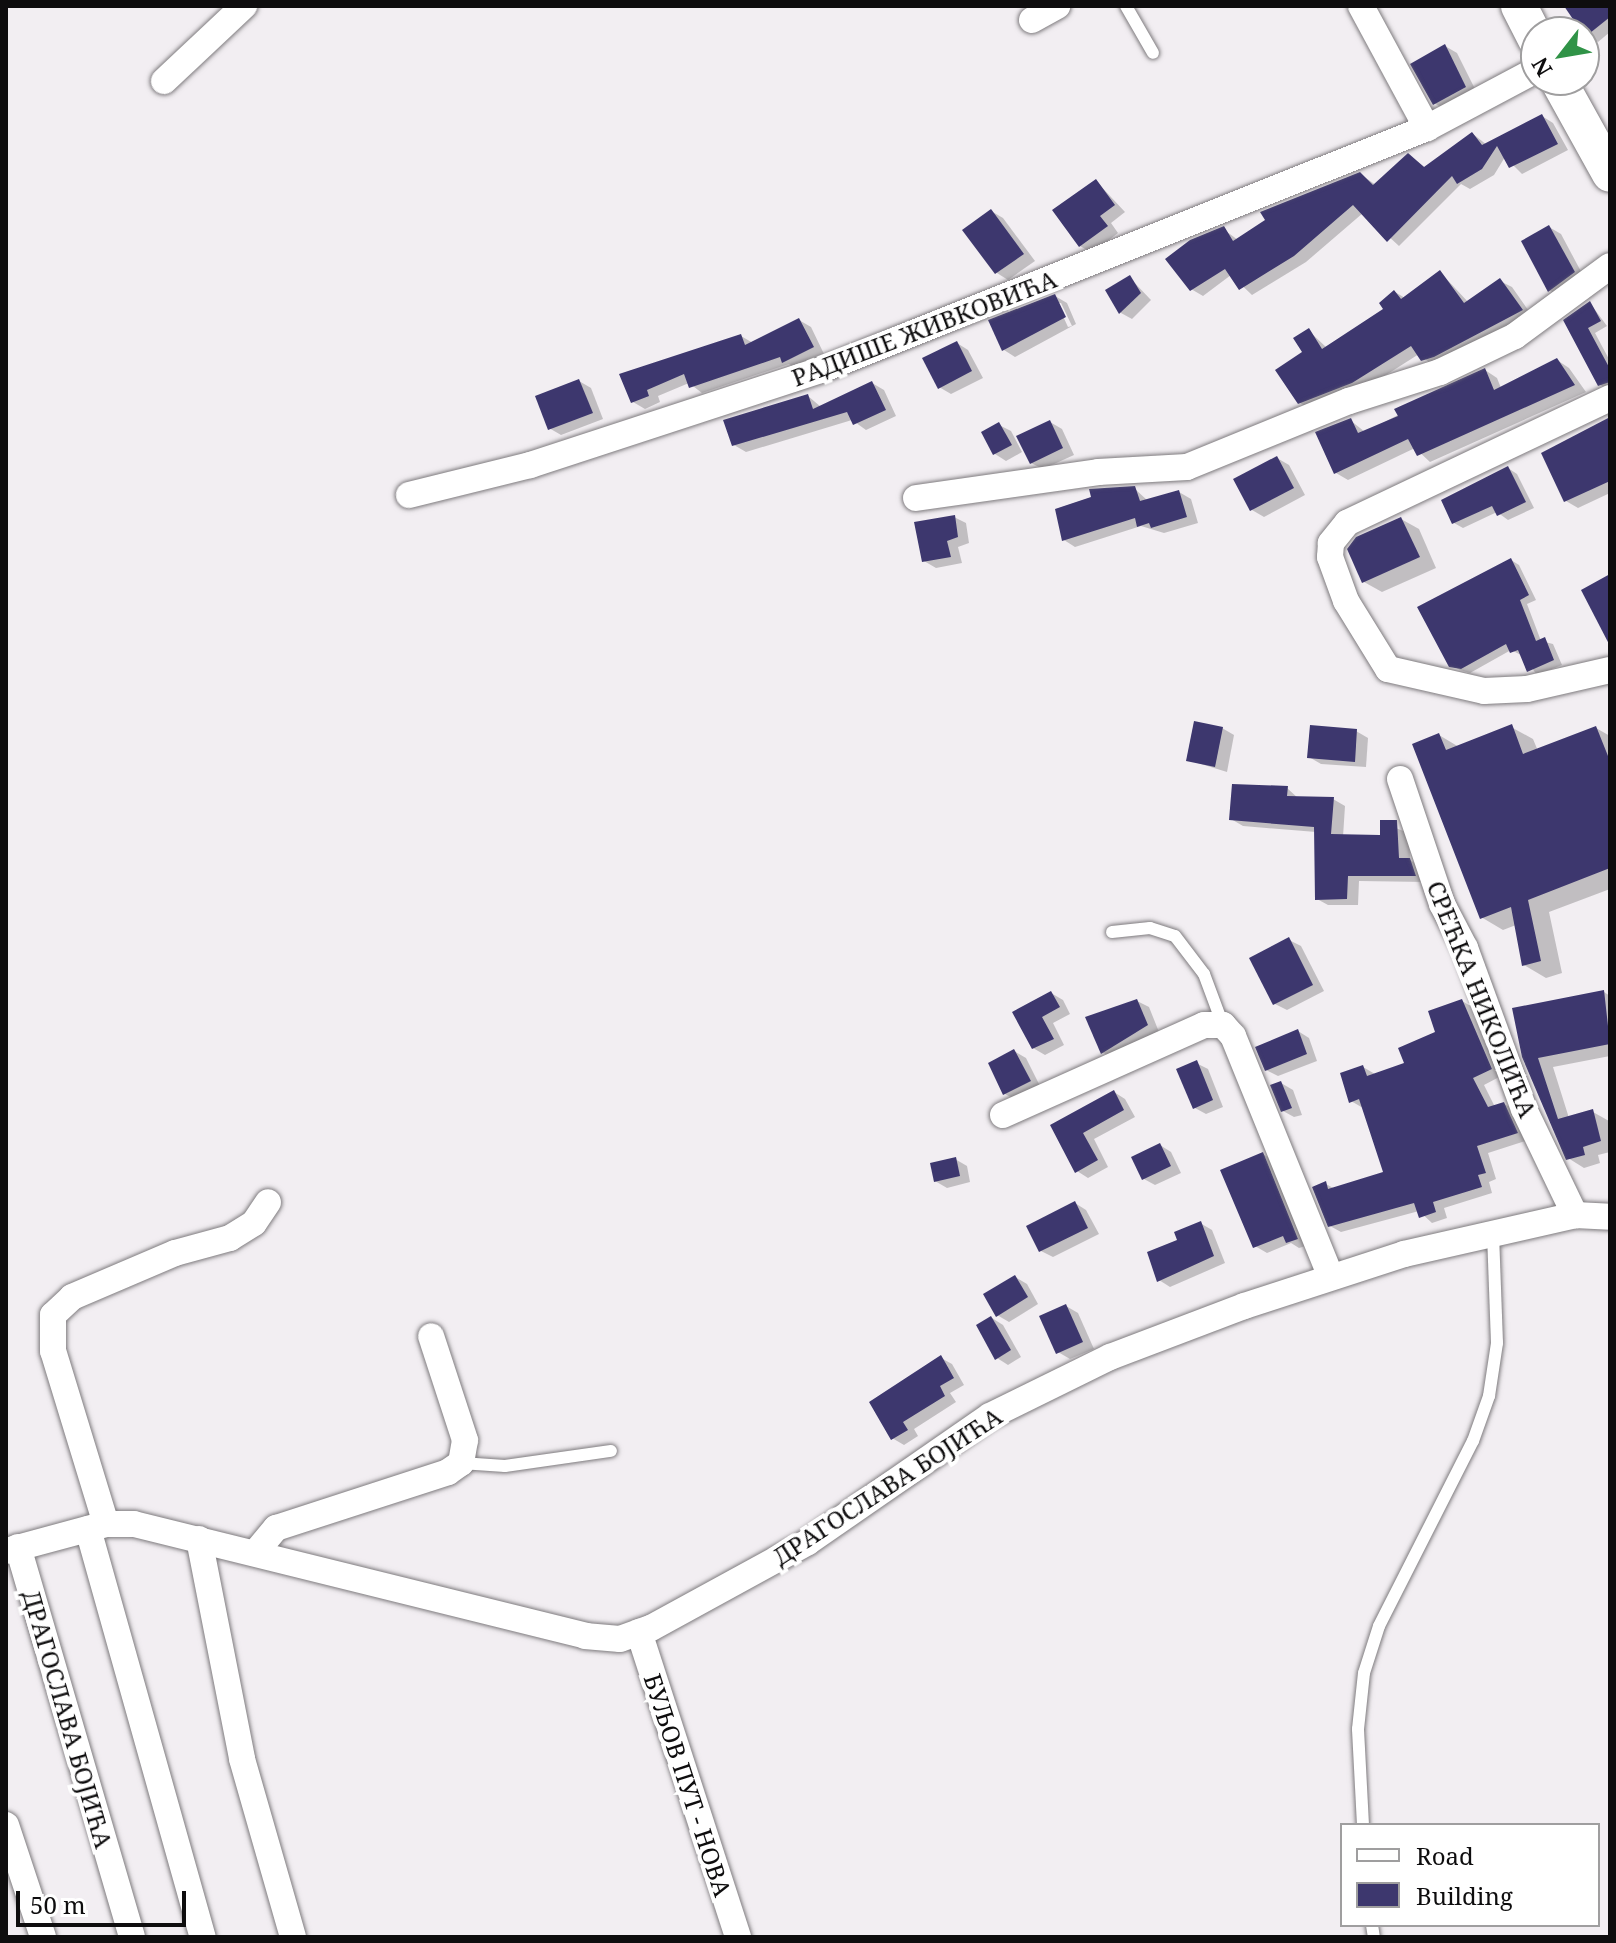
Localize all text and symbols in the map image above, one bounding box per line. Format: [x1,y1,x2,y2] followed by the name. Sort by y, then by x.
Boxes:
[1520,16,1600,96] north arrow
[1524,52,1558,82] text: N
[787,264,1061,392] street label: РАДИШЕ ЖИВКОВИЋА
[1421,877,1543,1121] street label: СРЕЋКА НИКОЛИЋА
[767,1401,1007,1571] street label: ДРАГОСЛАВА БОЈИЋА
[17,1587,119,1851] street label: ДРАГОСЛАВА БОЈИЋА
[638,1670,738,1900] street label: БУЉОВ ПУТ - НОВА
[1340,1823,1600,1927] legend
[1416,1839,1474,1872] text: Road
[20,1875,190,1925] scale bar
[1416,1879,1513,1912] text: Building
[30,1888,86,1921] text: 50 m

